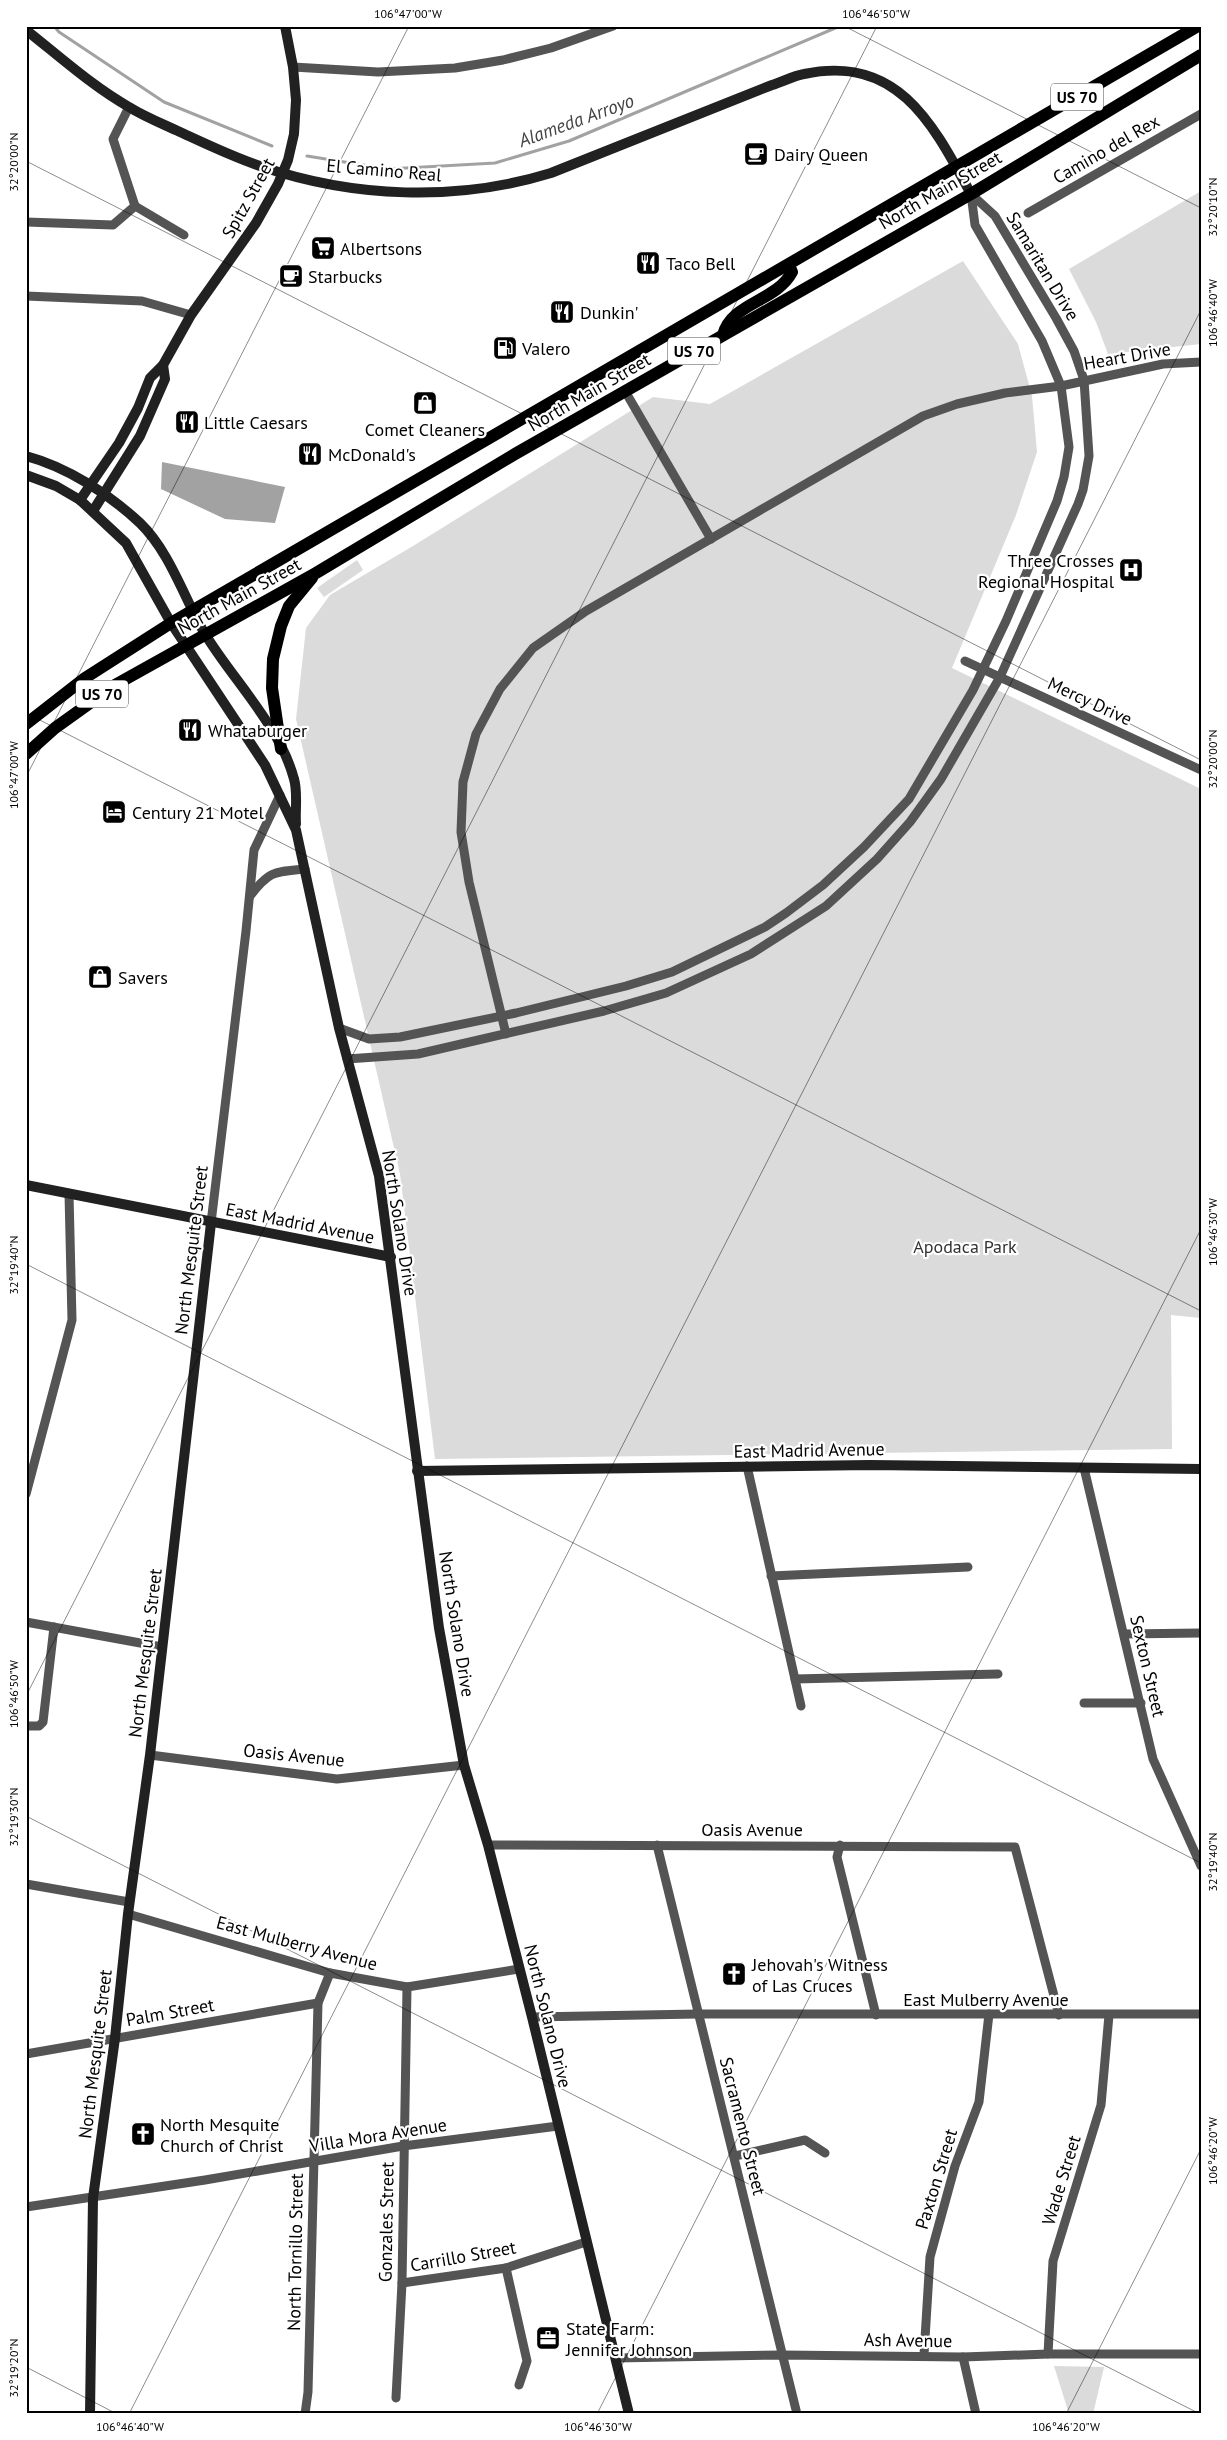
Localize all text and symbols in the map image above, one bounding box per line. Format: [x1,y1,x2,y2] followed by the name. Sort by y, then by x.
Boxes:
[374,6,442,21] text: 106°47'00"W
[842,6,910,21] text: 106°46'50"W
[1051,84,1103,110] road number: US 70
[514,88,637,152] water label: Alameda Arroyo
[1049,109,1163,189] street label: Camino del Rex
[6,132,21,192] text: 32°20'00"N
[743,141,769,167] cafe icon: Dairy Queen
[774,143,868,166] place label: Dairy Queen
[875,146,1005,234] street label: North Main Street
[216,154,280,242] street label: Spitz Street
[325,154,443,187] street label: El Camino Real
[1205,177,1220,237] text: 32°20'10"N
[1001,207,1085,325] street label: Samaritan Drive
[310,235,336,261] supermarket icon: Albertsons
[340,237,422,260] place label: Albertsons
[635,250,661,276] restaurant icon: Taco Bell
[666,252,736,275] place label: Taco Bell
[278,263,304,289] cafe icon: Starbucks
[308,265,382,288] place label: Starbucks
[1205,279,1220,347] text: 106°46'40"W
[549,299,575,325] restaurant icon: Dunkin'
[580,301,639,324] place label: Dunkin'
[492,335,518,361] fuel station icon: Valero
[521,337,570,360] place label: Valero
[1082,337,1172,375] street label: Heart Drive
[668,338,720,364] road number: US 70
[524,348,654,436] street label: North Main Street
[412,390,438,416] shop icon: Comet Cleaners
[174,409,200,435] restaurant icon: Little Caesars
[204,411,308,434] place label: Little Caesars
[365,418,485,441] place label: Comet Cleaners
[297,441,323,467] restaurant icon: McDonald's
[328,443,416,466] place label: McDonald's
[978,549,1115,593] place label: Three Crosses Regional Hospital
[173,553,305,639] street label: North Main Street
[1118,557,1144,583] hospital icon: Three Crosses Regional Hospital
[1044,671,1136,731] street label: Mercy Drive
[76,681,128,708] road number: US 70
[177,717,203,743] restaurant icon: Whataburger
[208,719,307,742] place label: Whataburger
[1205,729,1220,789] text: 32°20'00"N
[6,741,21,809] text: 106°47'00"W
[101,799,127,825] hotel icon: Century 21 Motel
[132,801,264,824] place label: Century 21 Motel
[87,964,113,990] shop icon: Savers
[118,966,168,989] place label: Savers
[377,1149,423,1297] street label: North Solano Drive
[169,1164,213,1336] street label: North Mesquite Street
[224,1197,376,1249] street label: East Madrid Avenue
[1205,1198,1220,1266] text: 106°46'30"W
[6,1235,21,1295] text: 32°19'40"N
[913,1235,1017,1258] park label: Apodaca Park
[733,1437,885,1463] street label: East Madrid Avenue
[434,1550,480,1698] street label: North Solano Drive
[123,1567,167,1739] street label: North Mesquite Street
[1125,1613,1171,1719] street label: Sexton Street
[6,1660,21,1728] text: 106°46'50"W
[242,1738,346,1772] street label: Oasis Avenue
[6,1787,21,1847] text: 32°19'30"N
[701,1818,803,1841] street label: Oasis Avenue
[1205,1832,1220,1892] text: 32°19'40"N
[214,1910,380,1976] street label: East Mulberry Avenue
[519,1942,577,2090] street label: North Solano Drive
[751,1953,888,1997] place label: Jehovah's Witness of Las Cruces
[721,1961,747,1987] church icon: Jehovah's Witness of Las Cruces
[73,1968,117,2140] street label: North Mesquite Street
[903,1988,1069,2011] street label: East Mulberry Avenue
[124,1993,216,2031] street label: Palm Street
[715,2055,771,2197] street label: Sacramento Street
[160,2113,283,2157] place label: North Mesquite Church of Christ
[307,2113,448,2157] street label: Villa Mora Avenue
[1205,2117,1220,2185] text: 106°46'20"W
[130,2121,156,2147] church icon: North Mesquite Church of Christ
[910,2126,962,2232] street label: Paxton Street
[1036,2132,1086,2228] street label: Wade Street
[373,2162,399,2282] street label: Gonzales Street
[282,2173,308,2331] street label: North Tornillo Street
[408,2235,518,2277] street label: Carrillo Street
[565,2317,692,2361] place label: State Farm: Jennifer Johnson
[535,2325,561,2351] office icon: State Farm: Jennifer Johnson
[864,2328,952,2352] street label: Ash Avenue
[6,2338,21,2398] text: 32°19'20"N
[96,2419,164,2434] text: 106°46'40"W
[564,2419,632,2434] text: 106°46'30"W
[1032,2419,1100,2434] text: 106°46'20"W

